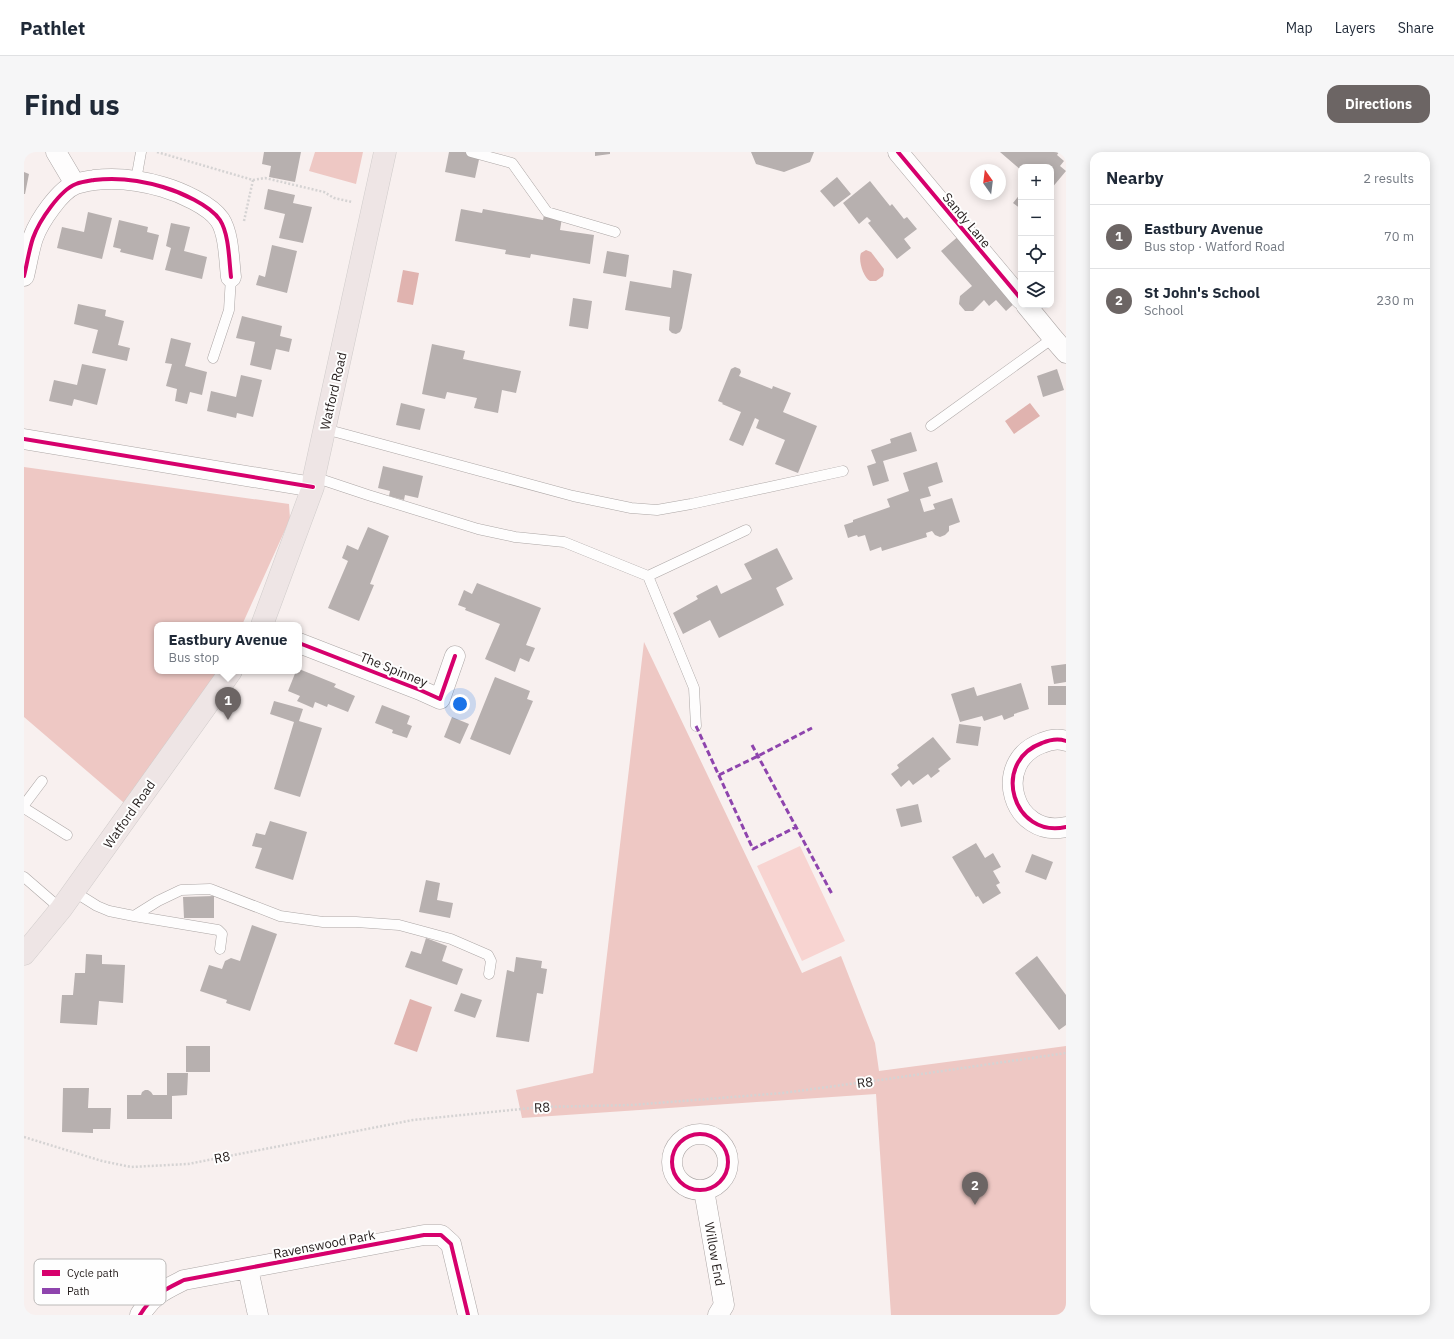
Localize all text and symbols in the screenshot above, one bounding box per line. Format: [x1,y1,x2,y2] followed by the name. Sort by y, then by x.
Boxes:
[20,16,85,40] text: Pathlet
[1286,19,1313,37] text: Map
[1335,19,1376,37] text: Layers
[1398,19,1434,37] text: Share
[1327,85,1430,123] button: Directions
[24,86,120,123] text: Find us
[970,164,1006,200] north arrow
[1018,164,1054,308] map controls
[1018,164,1054,200] button: +
[1106,167,1164,189] text: Nearby
[1363,170,1414,187] text: 2 results
[939,189,995,251] street label: Sandy Lane
[1018,200,1054,236] button: −
[1144,219,1263,238] text: Eastbury Avenue
[1115,228,1123,245] text: 1
[1384,228,1414,245] text: 70 m
[1018,236,1054,272] button: locate
[1144,238,1285,255] text: Bus stop · Watford Road
[1018,272,1054,308] button: layers
[1144,283,1260,302] text: St John's School
[1115,292,1123,309] text: 2
[1376,292,1414,309] text: 230 m
[1144,302,1184,319] text: School
[316,350,351,432] street label: Watford Road
[154,622,302,674] popup
[168,630,288,649] text: Eastbury Avenue
[357,648,431,691] street label: The Spinney
[168,649,219,666] text: Bus stop
[215,687,241,720] pin: 1
[450,694,470,714] your location
[100,777,159,852] street label: Watford Road
[856,1073,874,1092] street label: R8
[534,1099,551,1116] street label: R8
[213,1148,232,1167] street label: R8
[962,1172,988,1205] pin: 2
[701,1221,728,1287] street label: Willow End
[272,1226,377,1263] street label: Ravenswood Park
[34,1259,166,1305] legend
[67,1266,119,1280] text: Cycle path
[67,1284,90,1298] text: Path

